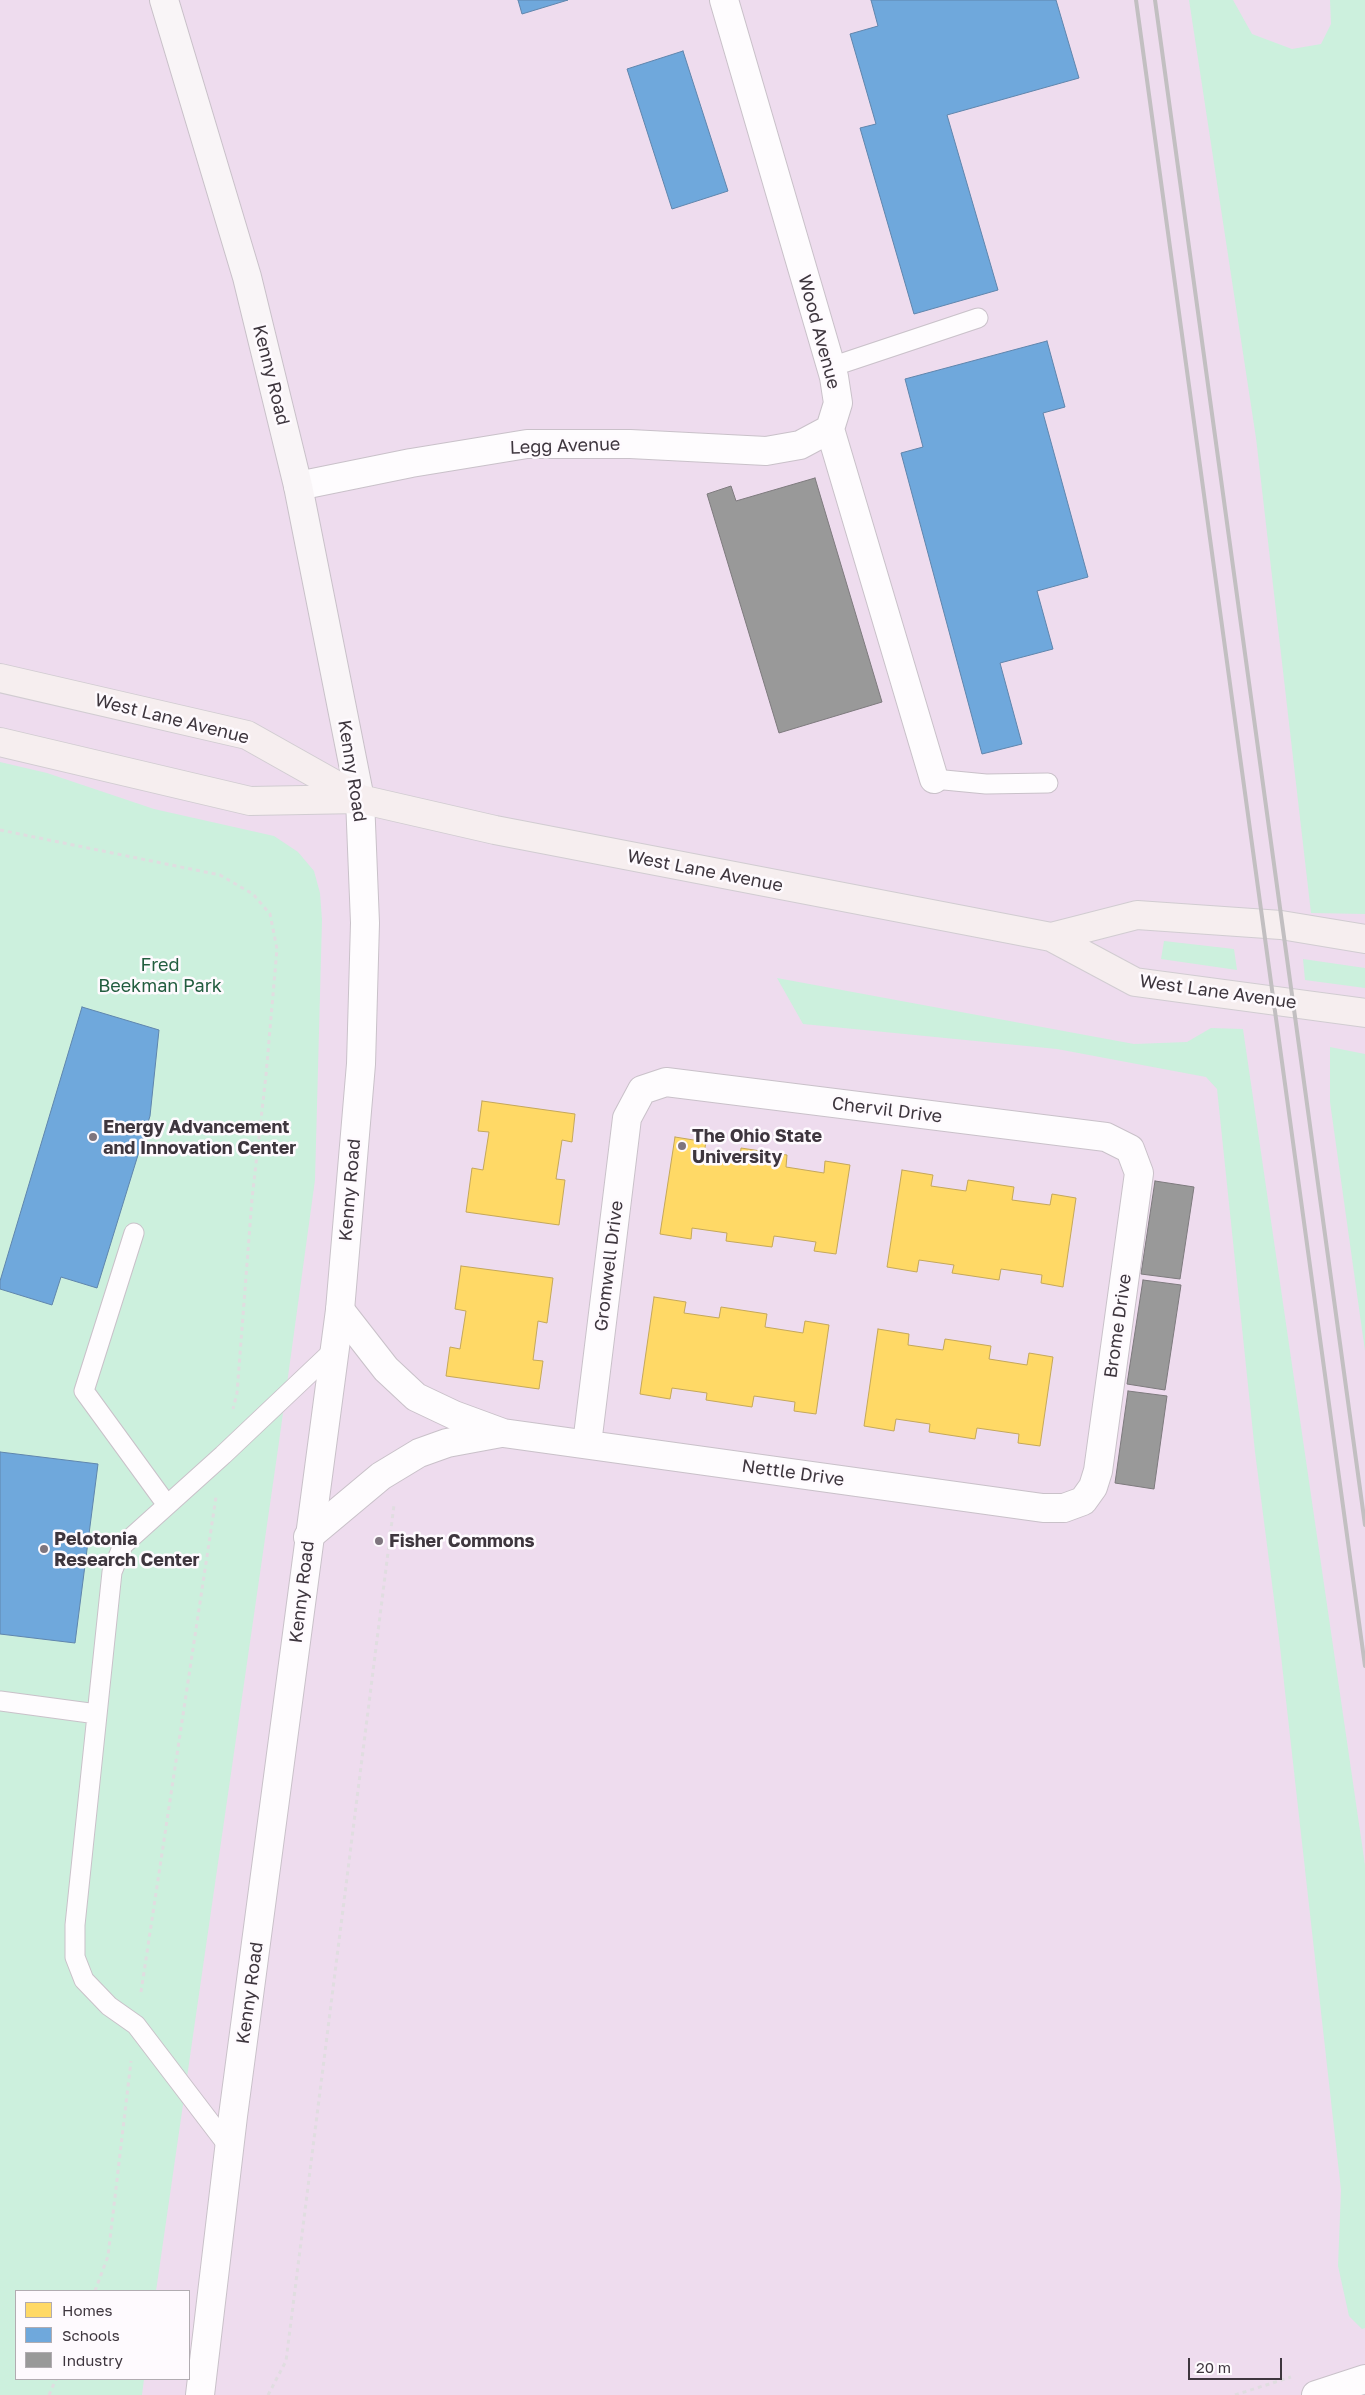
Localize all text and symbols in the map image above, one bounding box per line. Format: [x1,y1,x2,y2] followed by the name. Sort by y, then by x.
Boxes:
[793,273,845,391] street label: Wood Avenue
[248,322,294,428] street label: Kenny Road
[509,433,621,459] street label: Legg Avenue
[93,689,251,749] street label: West Lane Avenue
[333,718,371,824] street label: Kenny Road
[625,845,785,897] street label: West Lane Avenue
[98,954,222,996] park label: Fred Beekman Park
[1138,970,1298,1014] street label: West Lane Avenue
[831,1093,943,1127] street label: Chervil Drive
[103,1116,296,1158] place label: Energy Advancement and Innovation Center
[692,1125,822,1168] place label: The Ohio State University
[87,1131,99,1143] marker: Energy Advancement and Innovation Center
[335,1138,365,1242] street label: Kenny Road
[676,1140,688,1152] marker: The Ohio State University
[590,1199,628,1333] street label: Gromwell Drive
[1100,1272,1136,1380] street label: Brome Drive
[740,1455,846,1491] street label: Nettle Drive
[54,1528,200,1570] place label: Pelotonia Research Center
[389,1530,535,1552] place label: Fisher Commons
[373,1535,385,1547] marker: Fisher Commons
[285,1540,319,1644] street label: Kenny Road
[38,1543,50,1555] marker: Pelotonia Research Center
[232,1941,268,2045] street label: Kenny Road
[15,2290,190,2380] legend
[62,2301,112,2319] text: Homes
[62,2326,120,2344] text: Schools
[1190,2348,1284,2380] scale bar
[62,2351,123,2369] text: Industry
[1196,2358,1231,2376] text: 20 m

